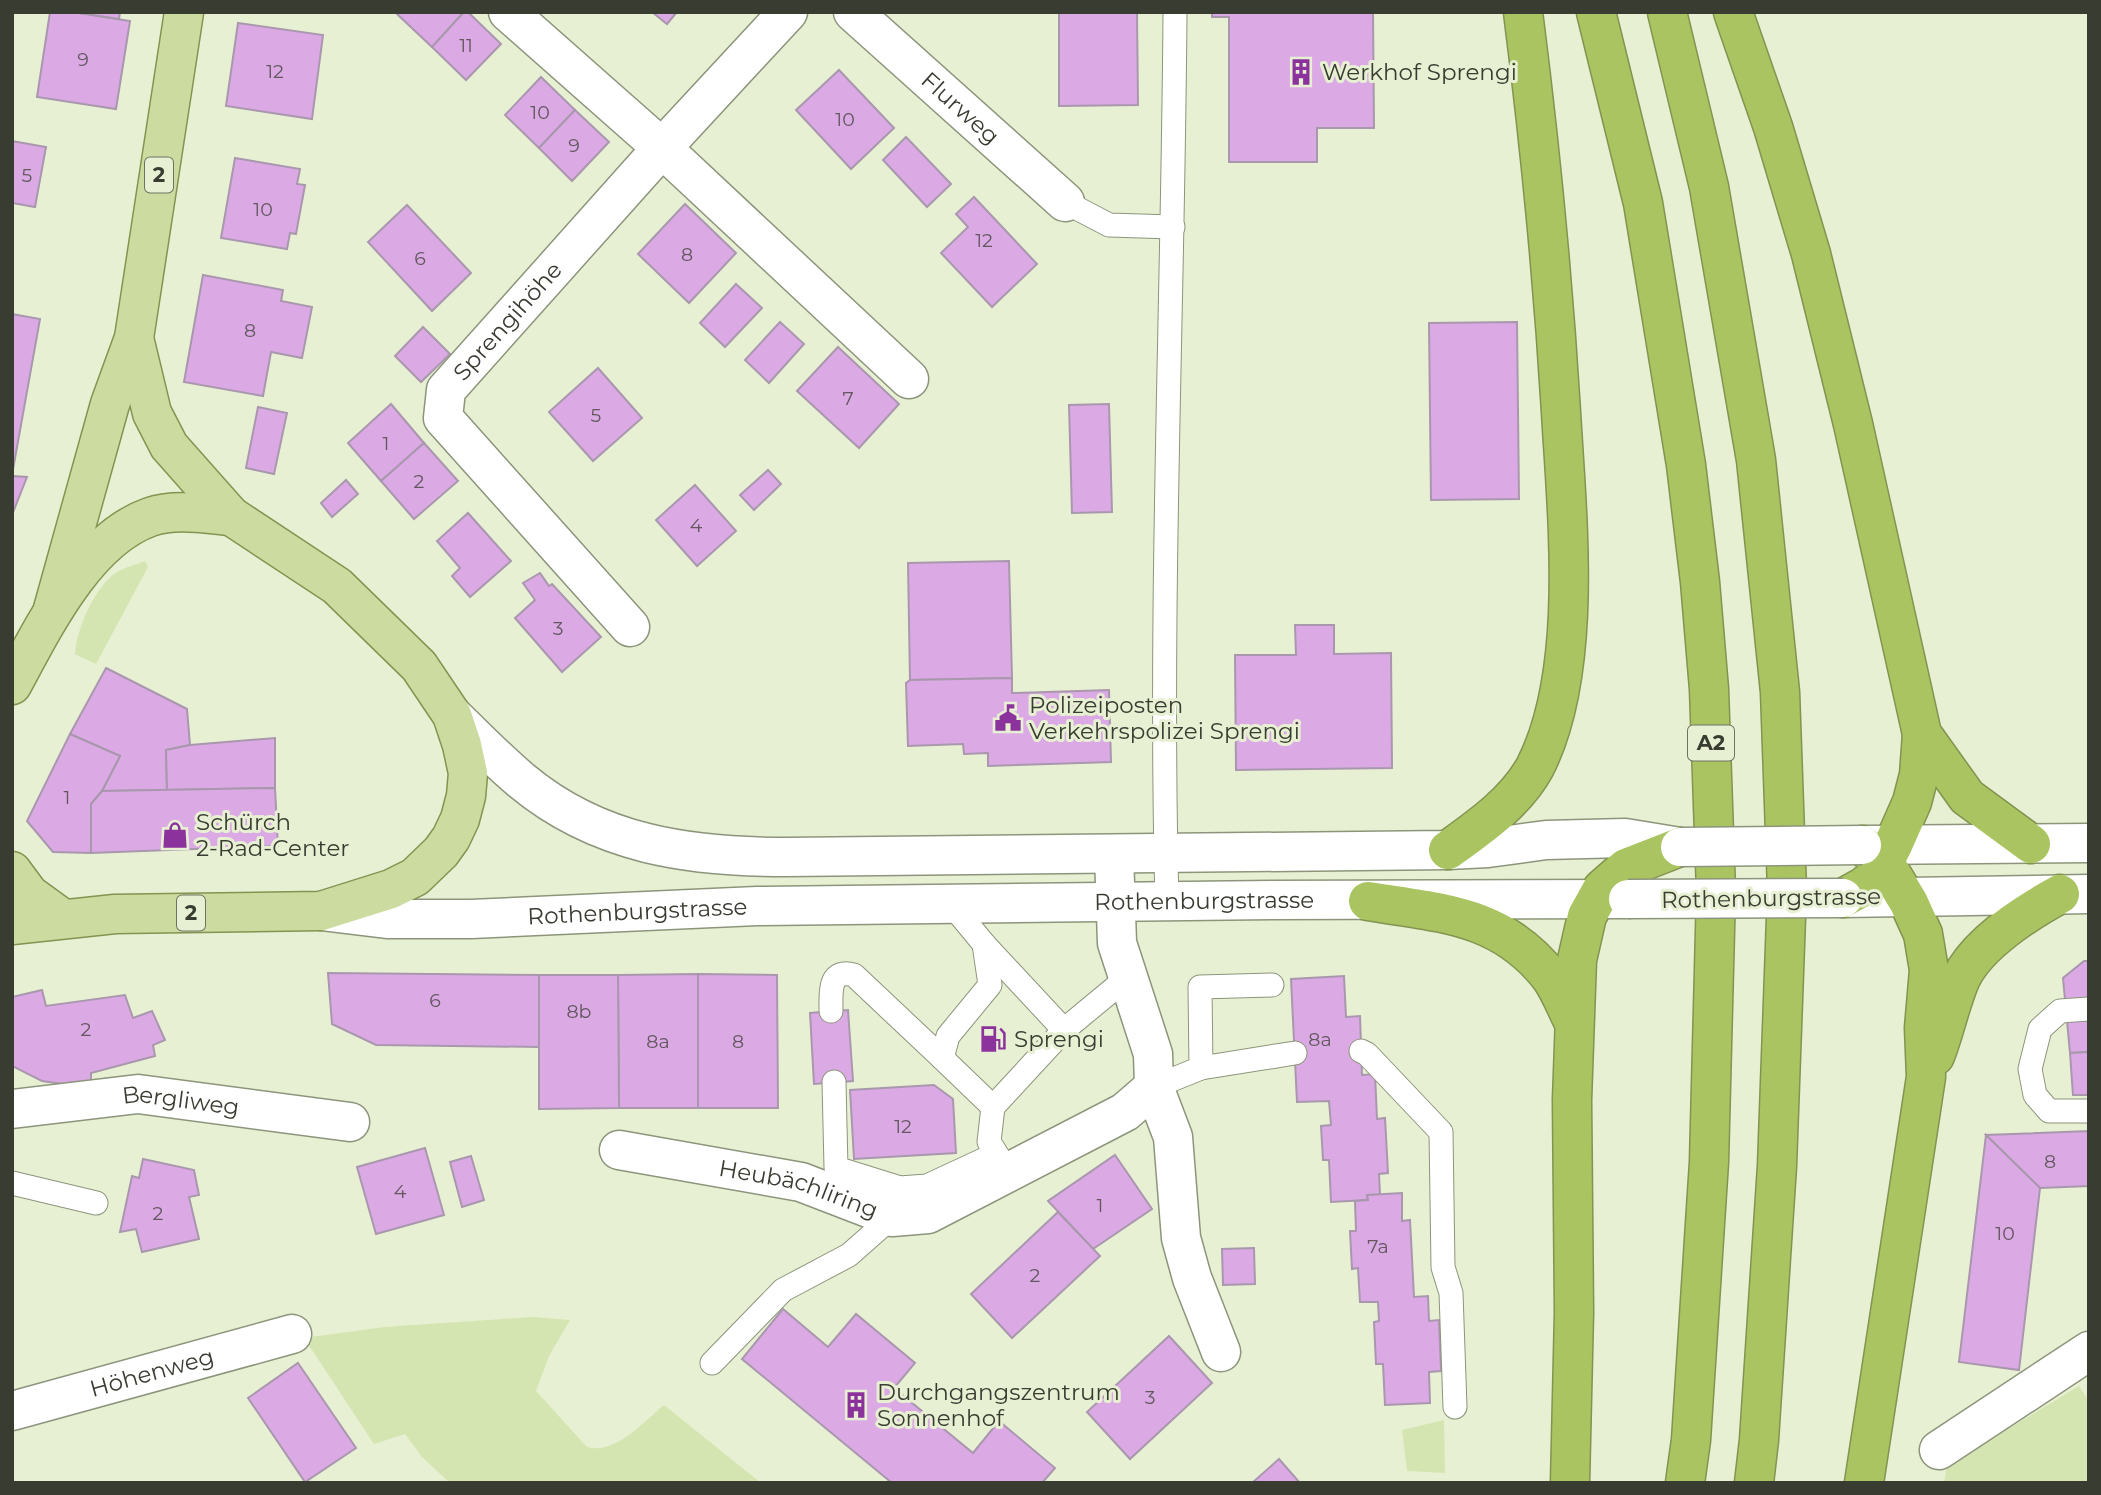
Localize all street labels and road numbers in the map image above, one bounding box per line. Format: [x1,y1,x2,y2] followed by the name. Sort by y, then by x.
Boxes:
[915,66,1005,150] street label: Flurweg
[145,158,173,192] road number: 2
[447,256,568,386] street label: Sprengihöhe
[1688,726,1734,760] road number: A2
[1661,882,1881,914] street label: Rothenburgstrasse
[1094,886,1314,916] street label: Rothenburgstrasse
[527,892,748,930] street label: Rothenburgstrasse
[177,895,205,930] road number: 2
[121,1080,241,1121] street label: Bergliweg
[717,1154,882,1224] street label: Heubächliring
[87,1342,217,1403] street label: Höhenweg

